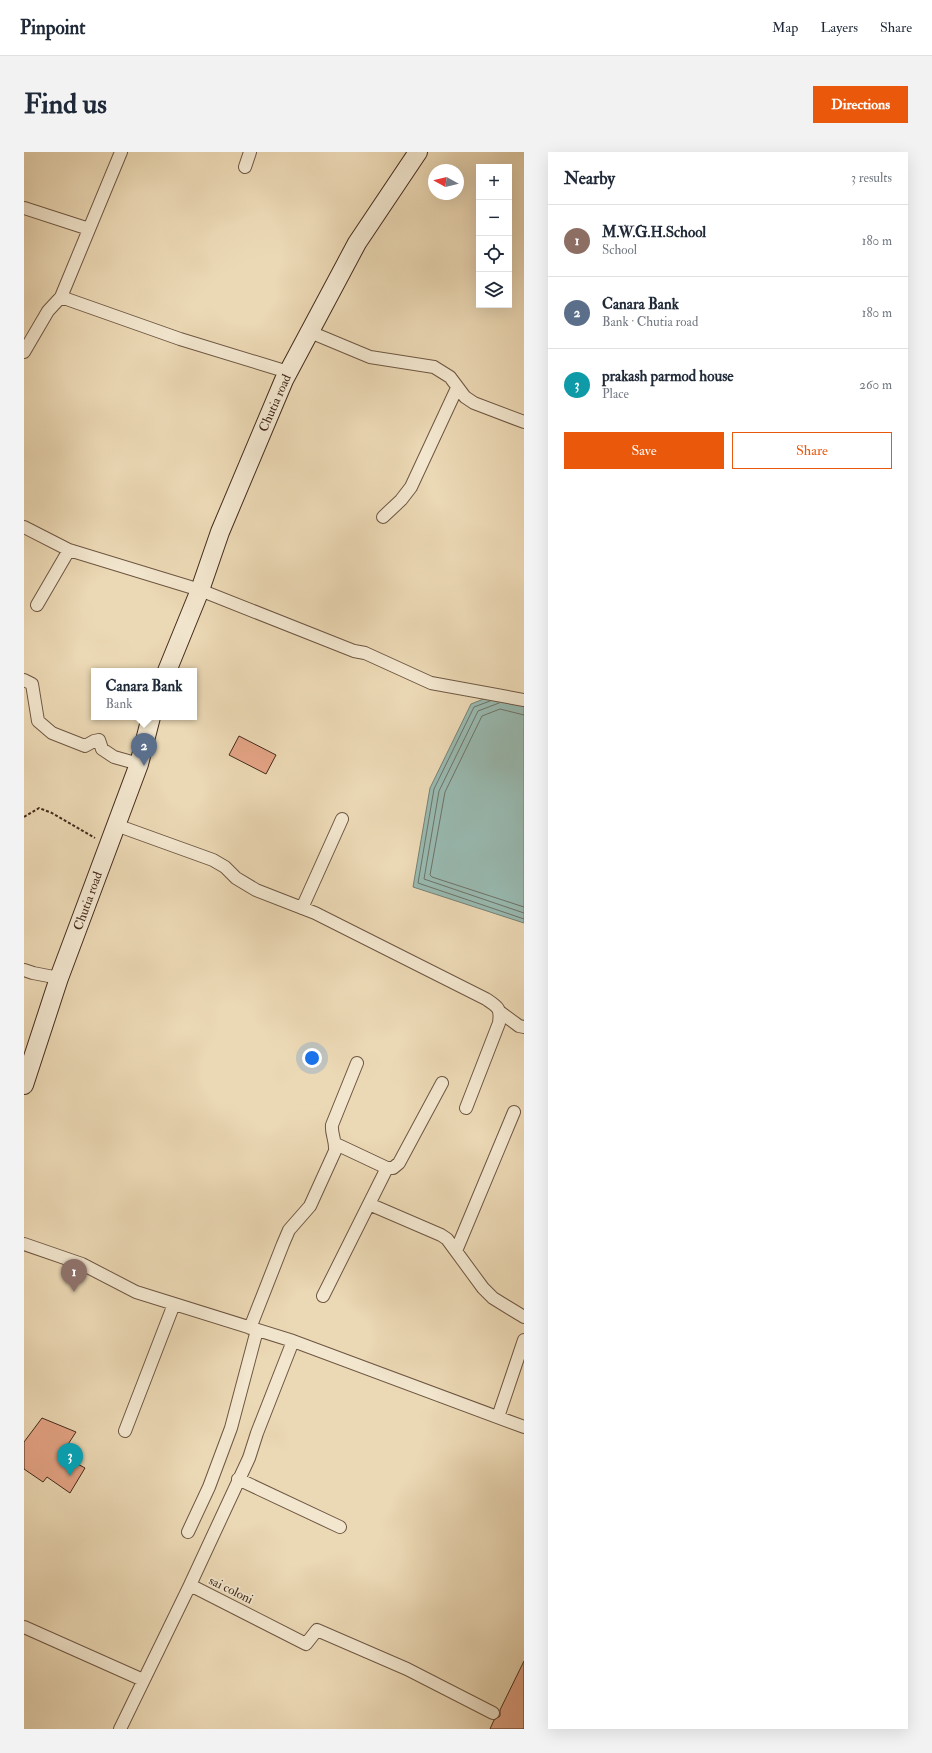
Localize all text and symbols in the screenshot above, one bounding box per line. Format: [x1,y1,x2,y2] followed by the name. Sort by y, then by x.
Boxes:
[20,16,85,40] text: Pinpoint
[772,19,798,36] text: Map
[820,19,858,36] text: Layers
[880,19,912,36] text: Share
[813,86,908,123] button: Directions
[24,87,107,122] text: Find us
[428,164,464,200] north arrow
[476,164,512,308] map controls
[476,164,512,200] button: +
[564,168,615,189] text: Nearby
[851,170,892,186] text: 3 results
[476,200,512,236] button: −
[602,223,706,242] text: M.W.G.H.School
[575,233,579,249] text: 1
[862,233,892,249] text: 180 m
[476,236,512,272] button: locate
[602,242,637,258] text: School
[476,272,512,308] button: layers
[602,295,679,314] text: Canara Bank
[574,305,580,321] text: 2
[862,305,892,321] text: 180 m
[602,314,698,330] text: Bank · Chutia road
[602,367,734,386] text: prakash parmod house
[255,371,295,434] street label: Chutia road
[575,377,580,393] text: 3
[859,377,892,393] text: 260 m
[602,386,629,402] text: Place
[564,432,724,469] button: Save
[732,432,892,469] button: Share
[91,668,197,720] popup
[106,677,182,696] text: Canara Bank
[106,696,132,712] text: Bank
[131,733,157,766] pin: 2
[70,869,106,933] street label: Chutia road
[302,1048,322,1068] your location
[61,1259,87,1292] pin: 1
[57,1443,83,1476] pin: 3
[206,1572,256,1608] street label: sai coloni

